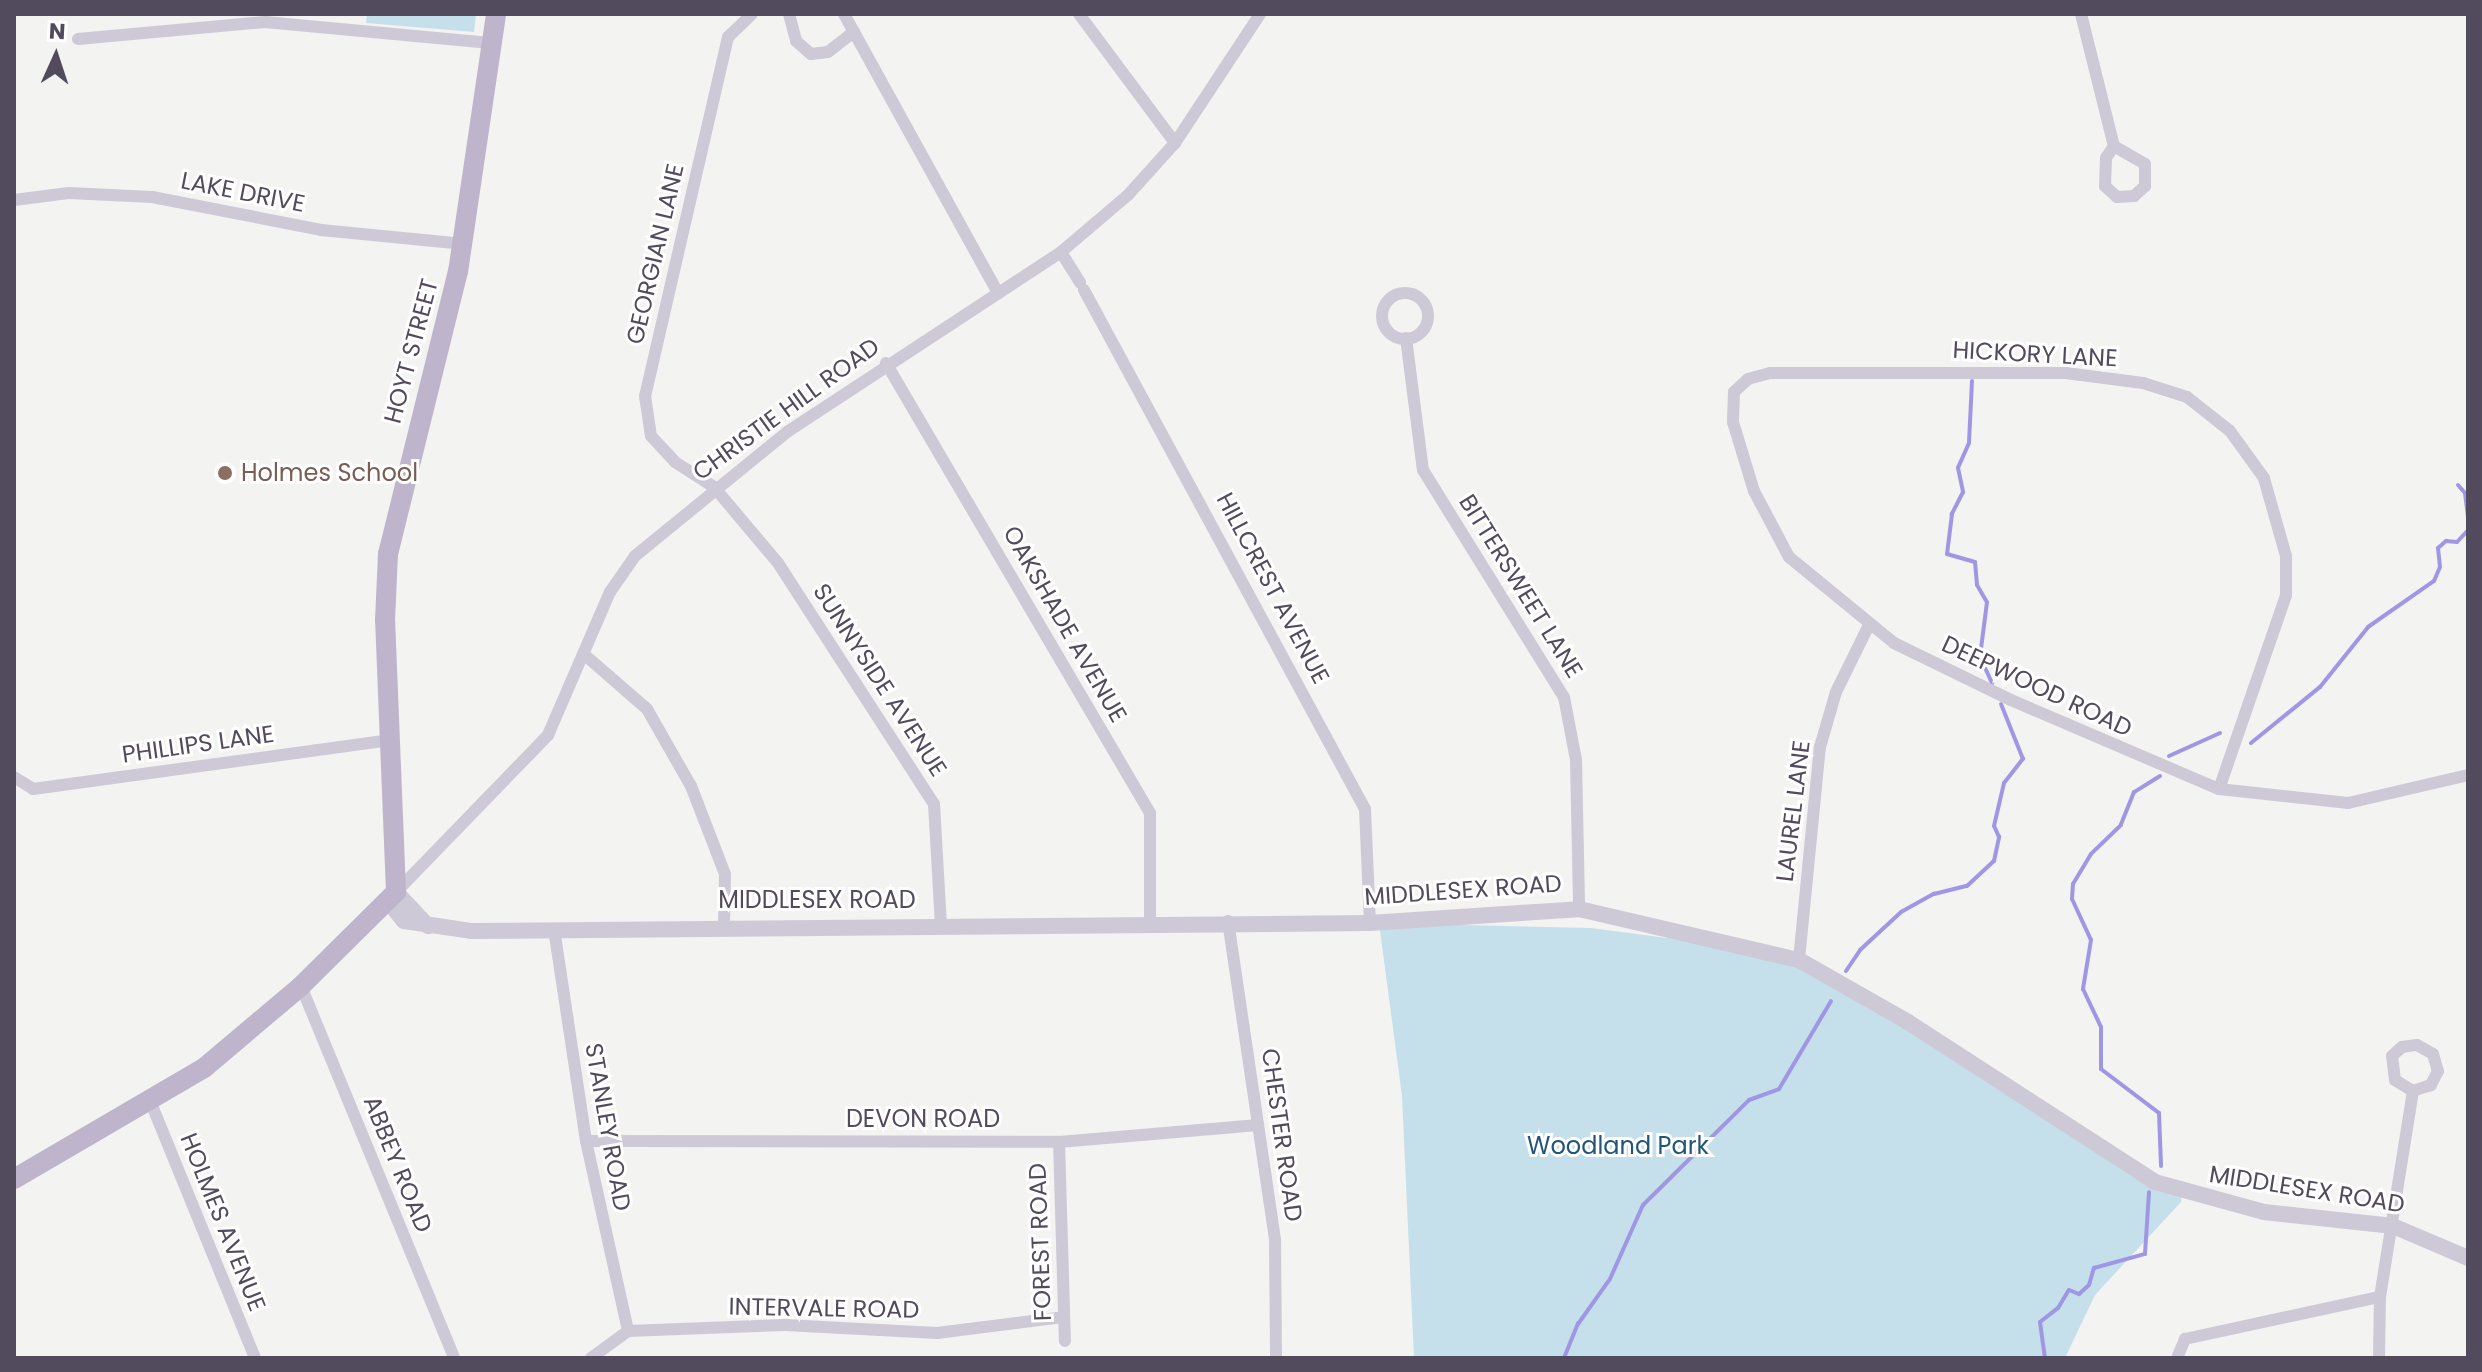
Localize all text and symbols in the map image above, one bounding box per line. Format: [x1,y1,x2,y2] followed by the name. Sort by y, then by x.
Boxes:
[16,16,96,96] north arrow
[48,16,66,47] text: N
[620,161,690,347] street label: GEORGIAN LANE
[179,166,307,218] street label: LAKE DRIVE
[378,276,444,426] street label: HOYT STREET
[687,332,885,486] street label: CHRISTIE HILL ROAD
[1952,335,2118,373] street label: HICKORY LANE
[241,459,418,487] place label: Holmes School
[216,464,234,482] marker: Holmes School
[1210,488,1336,688] street label: HILLCREST AVENUE
[1453,489,1589,683] street label: BITTERSWEET LANE
[997,521,1133,727] street label: OAKSHADE AVENUE
[807,578,953,782] street label: SUNNYSIDE AVENUE
[1937,629,2137,743] street label: DEEPWOOD ROAD
[120,719,276,769] street label: PHILLIPS LANE
[1770,739,1816,883] street label: LAUREL LANE
[1363,869,1563,911] street label: MIDDLESEX ROAD
[718,886,916,914] street label: MIDDLESEX ROAD
[579,1041,637,1213] street label: STANLEY ROAD
[1256,1047,1308,1223] street label: CHESTER ROAD
[358,1091,438,1237] street label: ABBEY ROAD
[846,1105,1000,1133] street label: DEVON ROAD
[174,1129,272,1315] street label: HOLMES AVENUE
[1527,1132,1709,1160] park label: Woodland Park
[2207,1159,2407,1219] street label: MIDDLESEX ROAD
[1023,1163,1057,1321] street label: FOREST ROAD
[728,1292,920,1324] street label: INTERVALE ROAD

